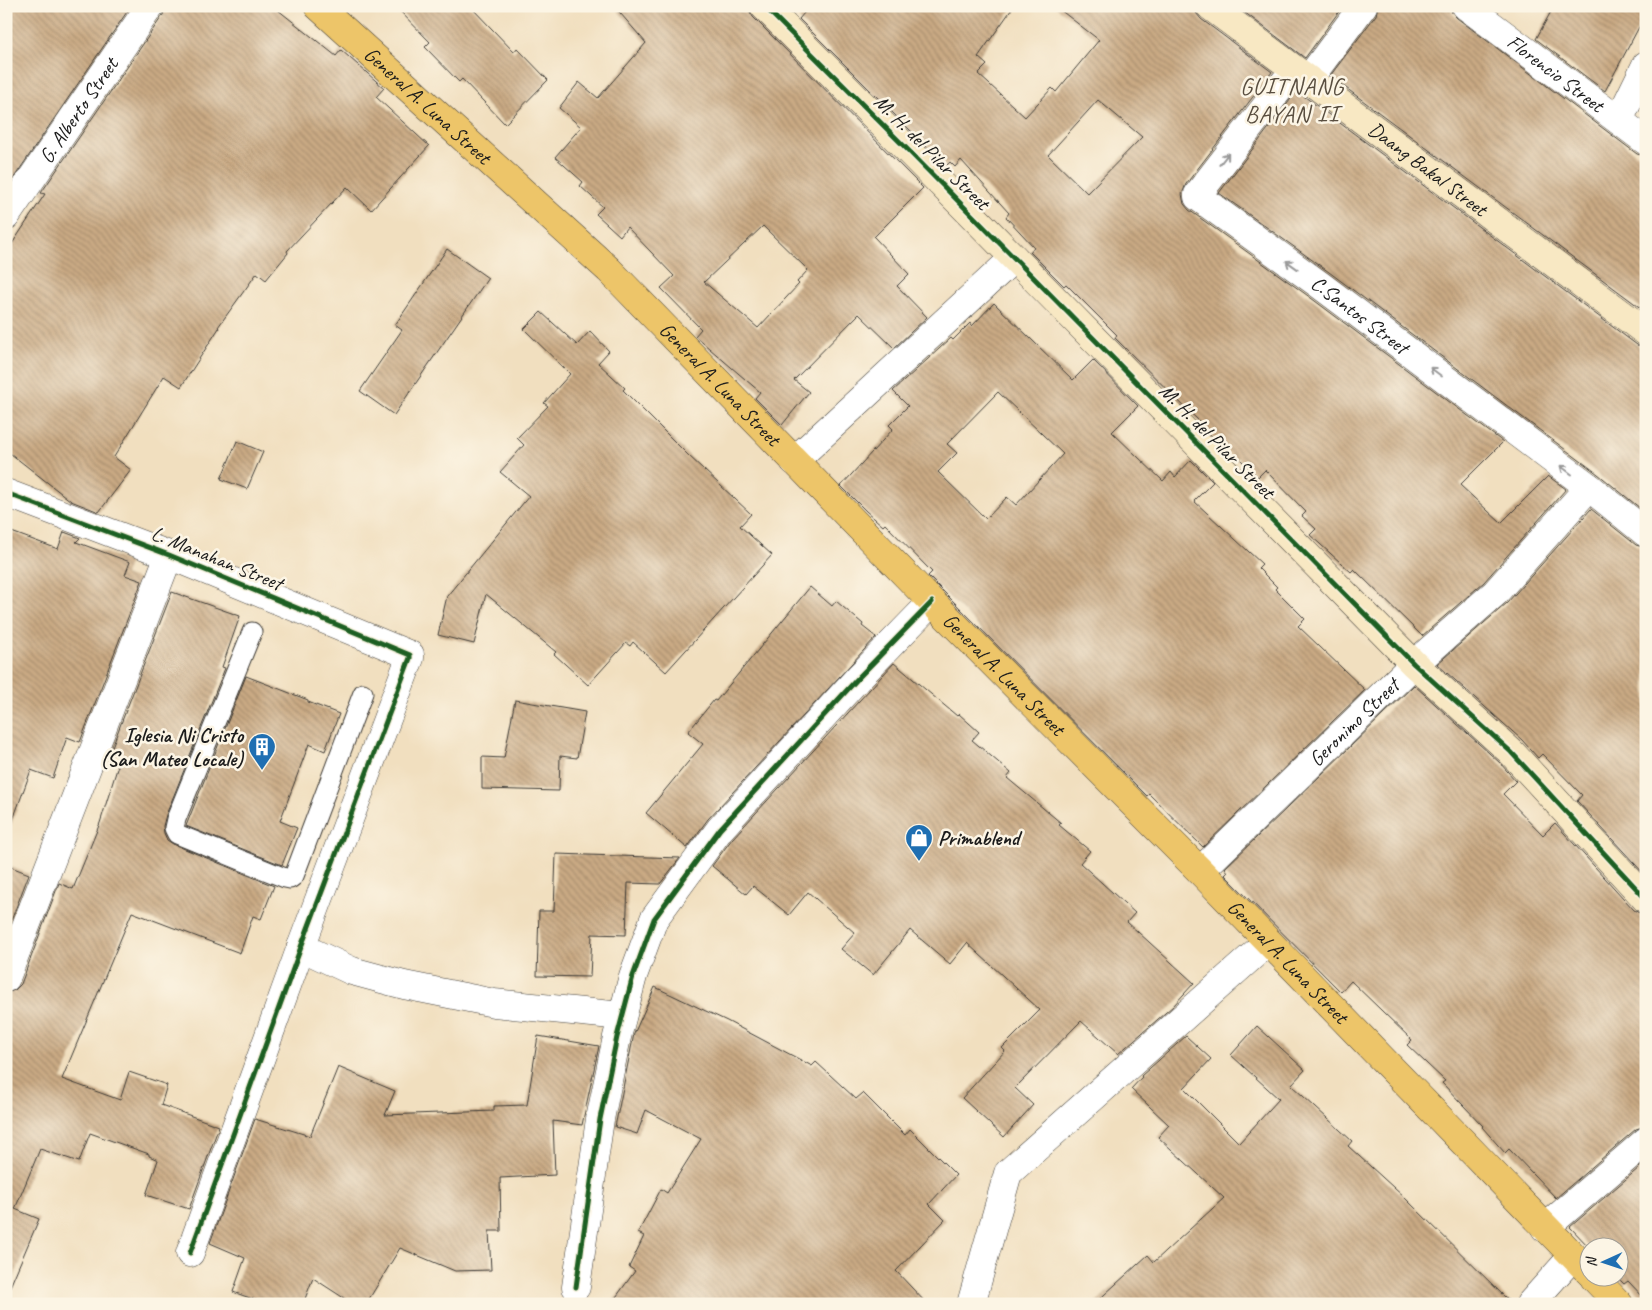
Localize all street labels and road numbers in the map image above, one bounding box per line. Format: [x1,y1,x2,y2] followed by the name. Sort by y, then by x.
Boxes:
[1502,29,1611,119] street label: Florencio Street
[359,41,498,171] street label: General A. Luna Street
[33,51,125,168] street label: G. Alberto Street
[869,89,997,217] street label: M. H. del Pilar Street
[1363,116,1494,223] street label: Daang Bakal Street
[1306,270,1416,362] street label: C.Santos Street
[654,317,787,453] street label: General A. Luna Street
[1154,378,1282,506] street label: M. H. del Pilar Street
[148,520,289,597] street label: L. Manahan Street
[937,608,1072,742] street label: General A. Luna Street
[1303,671,1407,772] street label: Geronimo Street
[1222,894,1355,1030] street label: General A. Luna Street

